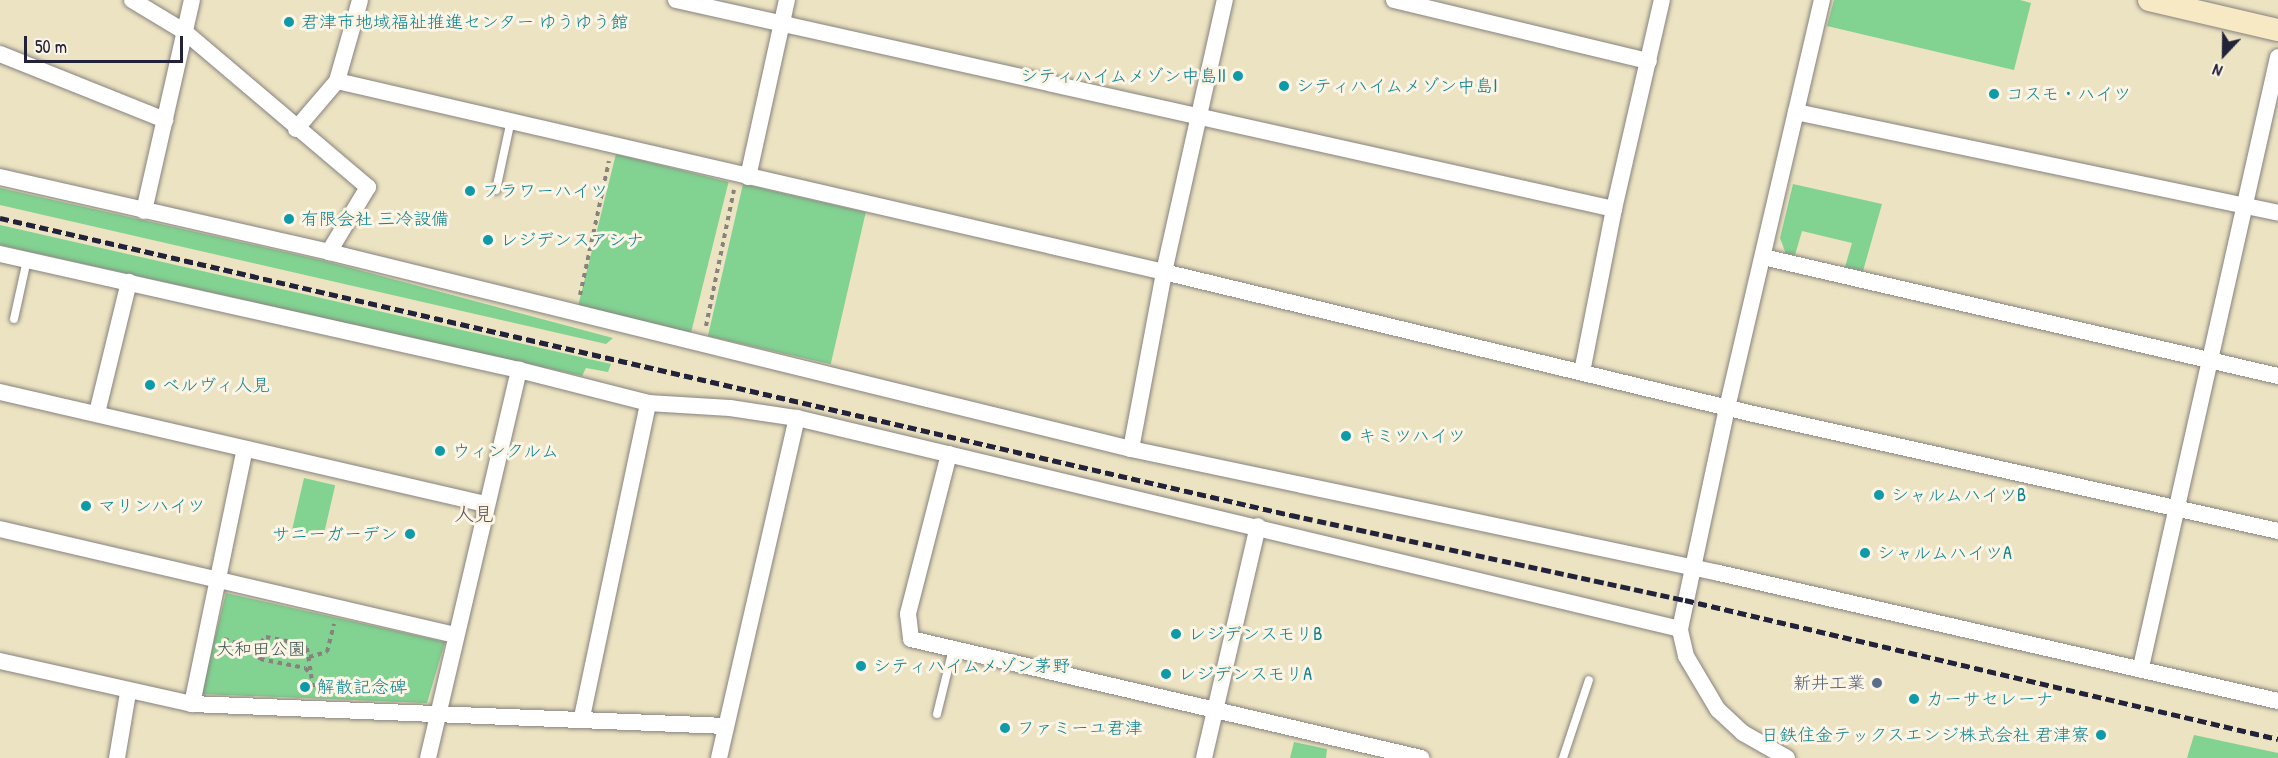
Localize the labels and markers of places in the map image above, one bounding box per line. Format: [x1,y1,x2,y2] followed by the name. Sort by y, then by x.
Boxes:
[301,11,629,33] place label: 君津市地域福祉推進センター ゆうゆう館
[282,15,296,29] marker: 君津市地域福祉推進センター ゆうゆう館
[1020,65,1226,87] place label: シティハイムメゾン中島II
[1231,69,1245,83] marker: シティハイムメゾン中島II
[1296,75,1498,97] place label: シティハイムメゾン中島I
[1277,79,1291,93] marker: シティハイムメゾン中島I
[2006,83,2132,105] place label: コスモ・ハイツ
[1987,87,2001,101] marker: コスモ・ハイツ
[482,180,608,202] place label: フラワーハイツ
[463,184,477,198] marker: フラワーハイツ
[301,208,449,230] place label: 有限会社 三冷設備
[282,212,296,226] marker: 有限会社 三冷設備
[500,229,644,251] place label: レジデンスアシナ
[481,233,495,247] marker: レジデンスアシナ
[162,374,270,396] place label: ベルヴィ人見
[143,378,157,392] marker: ベルヴィ人見
[1358,425,1466,447] place label: キミツハイツ
[1339,429,1353,443] marker: キミツハイツ
[452,440,560,462] place label: ウィンクルム
[433,444,447,458] marker: ウィンクルム
[1891,484,2026,506] place label: シャルムハイツB
[1872,488,1886,502] marker: シャルムハイツB
[98,495,206,517] place label: マリンハイツ
[79,499,93,513] marker: マリンハイツ
[272,523,398,545] place label: サニーガーデン
[403,527,417,541] marker: サニーガーデン
[1877,542,2012,564] place label: シャルムハイツA
[1858,546,1872,560] marker: シャルムハイツA
[1188,623,1323,645] place label: レジデンスモリB
[1169,627,1183,641] marker: レジデンスモリB
[873,655,1071,677] place label: シティハイムメゾン茅野
[854,659,868,673] marker: シティハイムメゾン茅野
[1178,663,1313,685] place label: レジデンスモリA
[1159,667,1173,681] marker: レジデンスモリA
[1793,672,1865,694] place label: 新井工業
[317,676,407,698] place label: 解散記念碑
[1870,676,1884,690] marker: 新井工業
[298,680,312,694] marker: 解散記念碑
[1926,688,2053,710] place label: カーサセレーナ
[1907,692,1921,706] marker: カーサセレーナ
[1017,717,1143,739] place label: ファミーユ君津
[998,721,1012,735] marker: ファミーユ君津
[1761,724,2089,746] place label: 日鉄住金テックスエンジ株式会社 君津寮
[2094,728,2108,742] marker: 日鉄住金テックスエンジ株式会社 君津寮

